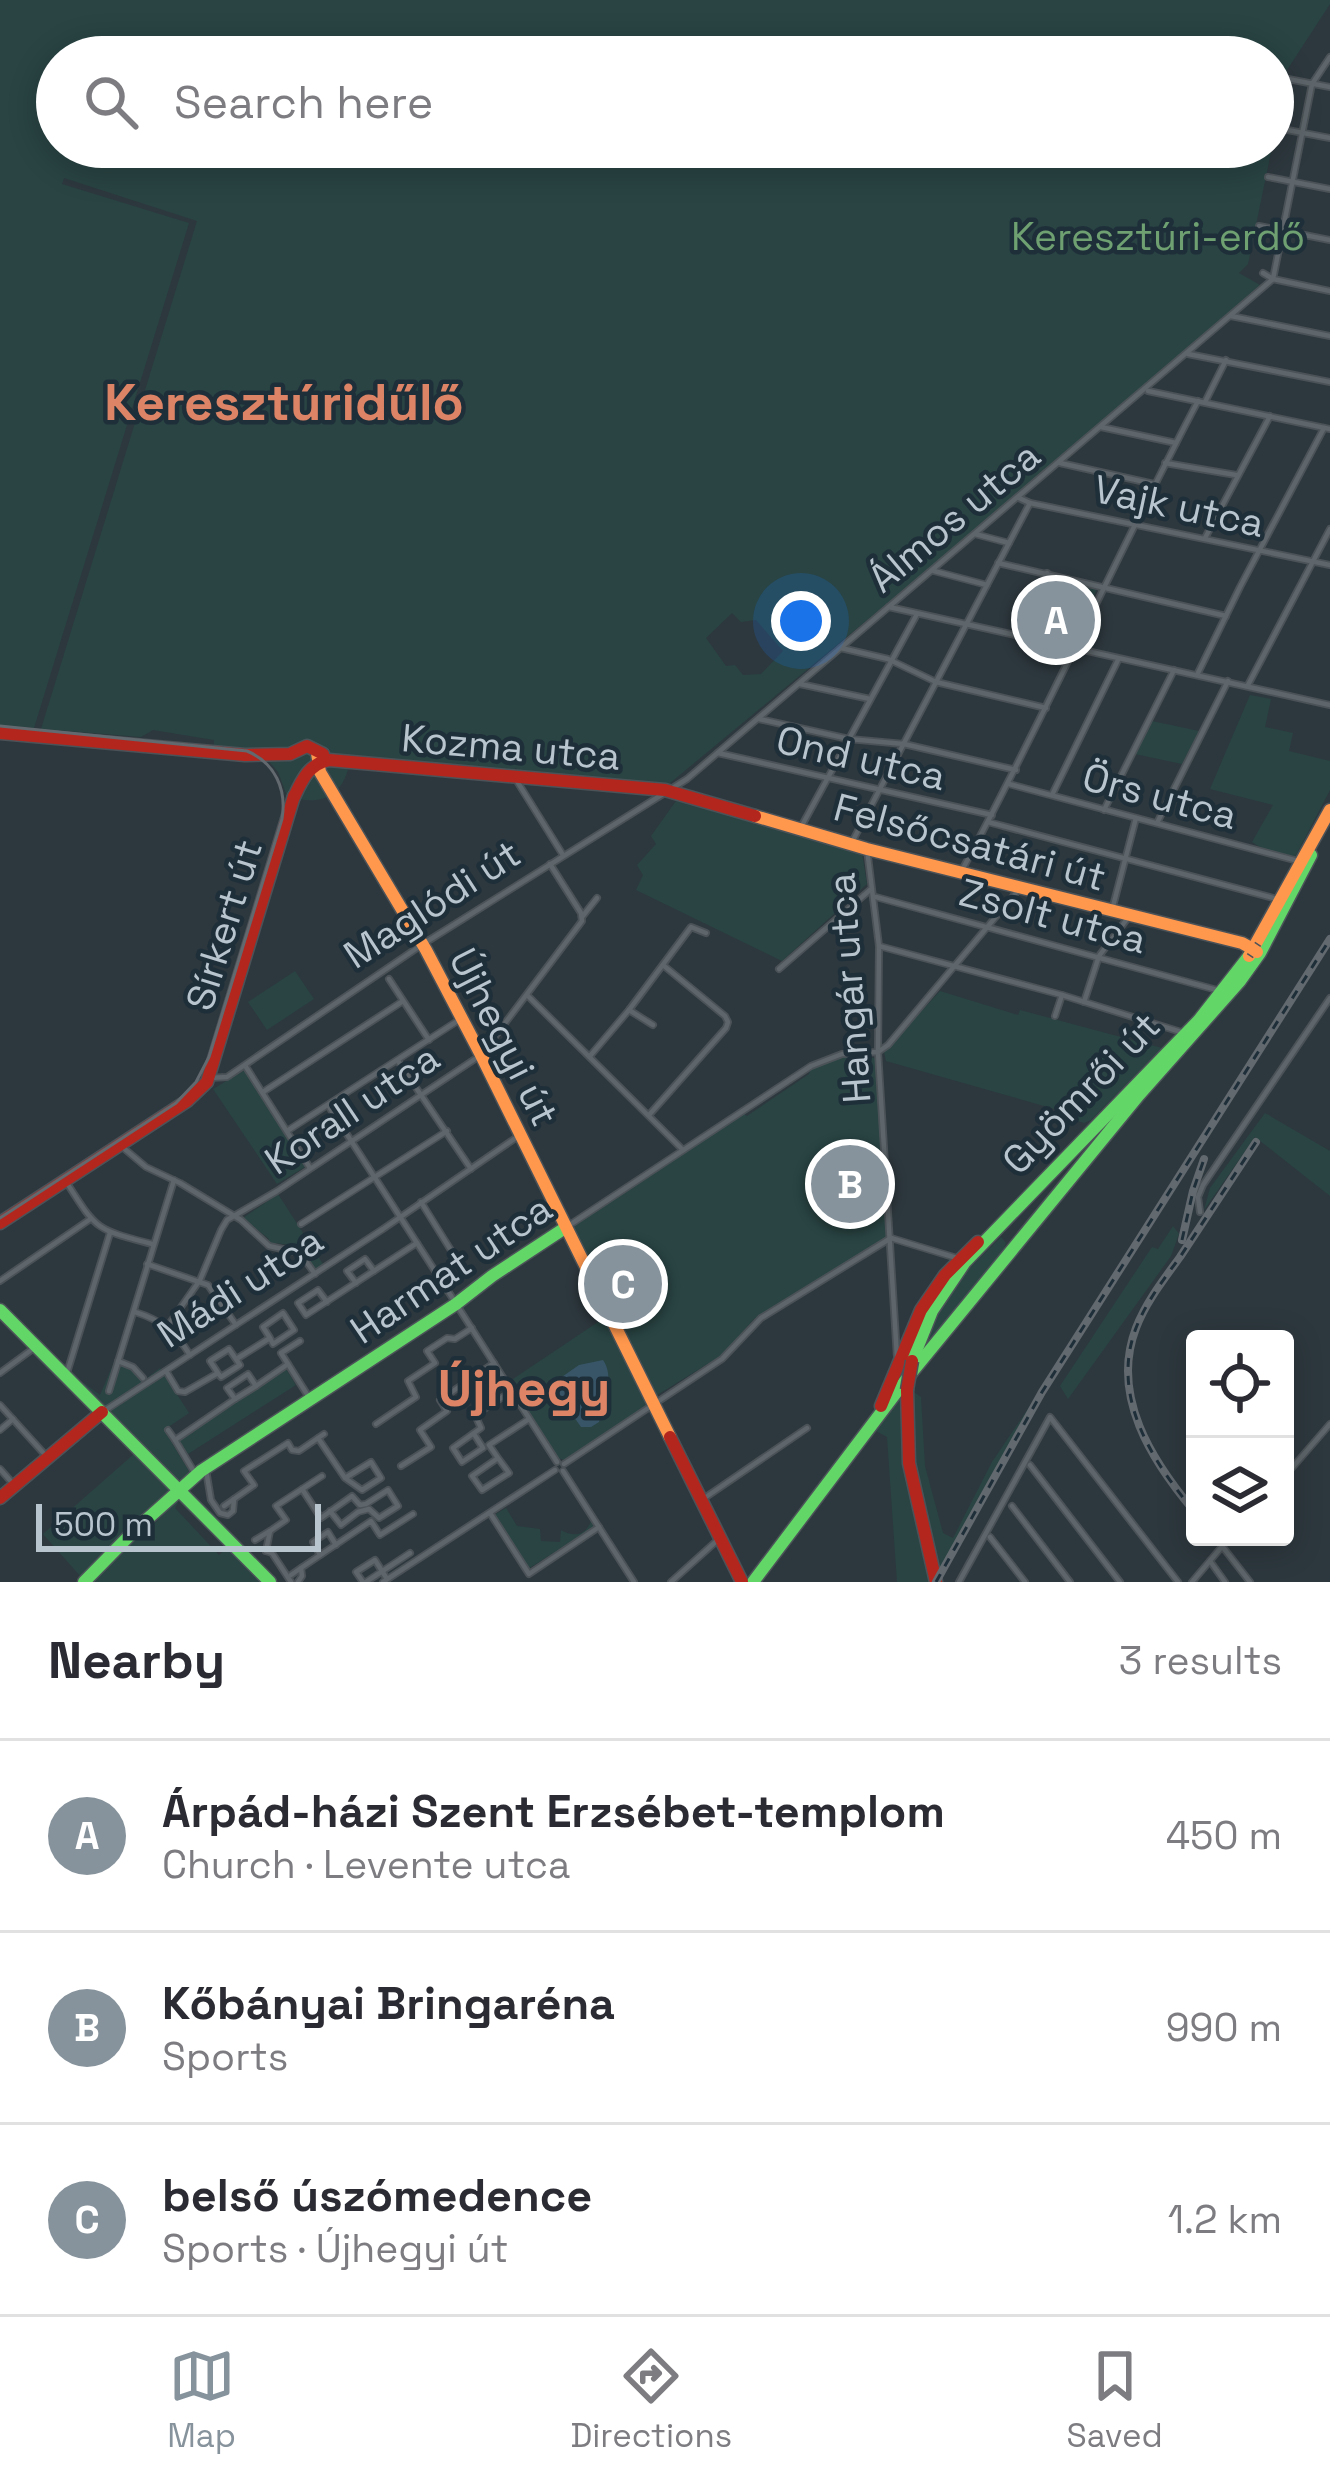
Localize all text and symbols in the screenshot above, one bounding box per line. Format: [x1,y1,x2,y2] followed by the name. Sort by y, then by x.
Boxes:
[36,36,1294,168] search box
[78,69,144,135] icon: search
[174,74,433,131] text: Search here
[1011,212,1305,261] park label: Keresztúri-erdő
[104,370,464,435] district label: Keresztúridűlő
[858,431,1050,603] street label: Álmos utca
[1089,464,1269,548] street label: Vajk utca
[1017,575,1095,665] pin: A
[771,591,831,651] your location
[400,713,622,781] street label: Kozma utca
[772,715,950,801] street label: Ond utca
[1077,752,1243,840] street label: Örs utca
[829,782,1111,902] street label: Felsőcsatári út
[334,829,530,979] street label: Maglódi út
[175,834,273,1016] street label: Sírkert út
[954,868,1152,964] street label: Zsolt utca
[817,871,881,1105] street label: Hangár utca
[438,940,570,1134] street label: Újhegyi út
[992,1002,1170,1184] street label: Gyömrői út
[256,1033,448,1185] street label: Korall utca
[811,1139,889,1229] pin: B
[341,1184,561,1354] street label: Harmat utca
[148,1215,332,1359] street label: Mádi utca
[584,1239,662,1329] pin: C
[1186,1330,1294,1546] map controls
[1186,1330,1294,1438] button: locate
[438,1356,610,1421] district label: Újhegy
[1186,1438,1294,1546] button: layers
[36,1498,321,1551] scale bar
[54,1504,153,1546] text: 500 m
[48,1628,225,1693] text: Nearby
[1119,1636,1282,1685] text: 3 results
[162,1783,945,1840] text: Árpád-házi Szent Erzsébet-templom
[75,1811,99,1860] text: A
[1166,1811,1282,1860] text: 450 m
[162,1840,570,1889] text: Church · Levente utca
[162,1975,615,2032] text: Kőbányai Bringaréna
[74,2003,100,2052] text: B
[1166,2003,1282,2052] text: 990 m
[162,2032,288,2081] text: Sports
[162,2167,592,2224] text: belső úszómedence
[74,2195,100,2244] text: C
[1168,2195,1282,2244] text: 1.2 km
[162,2224,509,2273] text: Sports · Újhegyi út
[167,2343,236,2457] tab: Map
[570,2343,732,2457] tab: Directions
[1067,2343,1163,2457] tab: Saved

